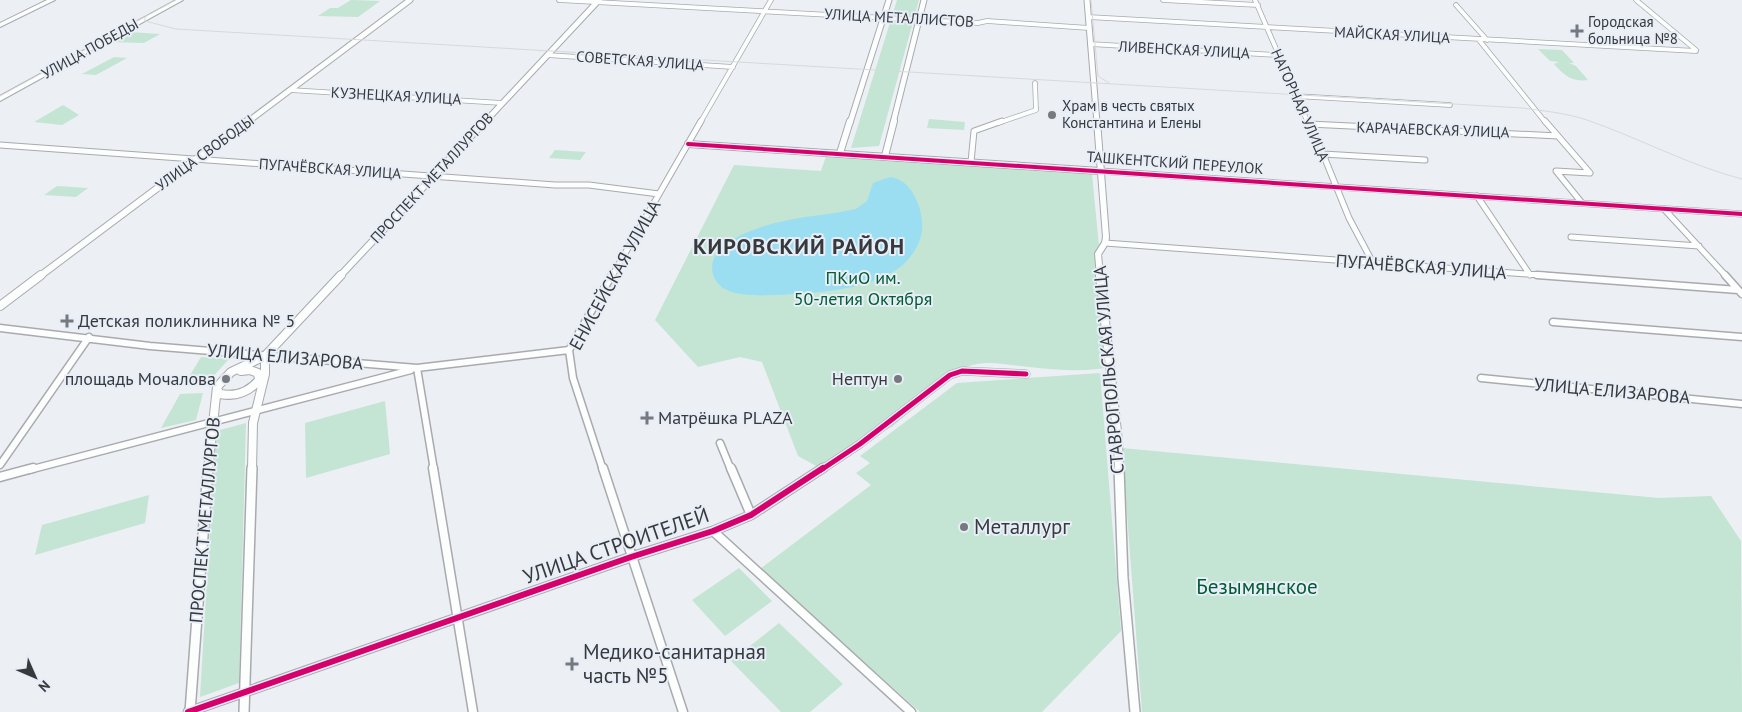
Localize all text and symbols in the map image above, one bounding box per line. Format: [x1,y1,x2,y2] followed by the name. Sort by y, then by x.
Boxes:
[824,4,974,31] street label: УЛИЦА МЕТАЛЛИСТОВ
[1588,12,1678,48] place label: Городская больница №8
[38,14,142,83] street label: УЛИЦА ПОБЕДЫ
[1334,22,1451,47] street label: МАЙСКАЯ УЛИЦА
[1570,24,1584,38] marker: Городская больница №8
[1117,37,1250,62] street label: ЛИВЕНСКАЯ УЛИЦА
[1267,46,1334,164] street label: НАГОРНАЯ УЛИЦА
[576,47,705,74] street label: СОВЕТСКАЯ УЛИЦА
[330,83,462,108] street label: КУЗНЕЦКАЯ УЛИЦА
[1062,96,1201,132] place label: Храм в честь святых Константина и Елены
[366,108,497,247] street label: ПРОСПЕКТ МЕТАЛЛУРГОВ
[1046,109,1058,121] marker: Храм в честь святых Константина и Елены
[152,111,258,195] street label: УЛИЦА СВОБОДЫ
[1356,117,1510,142] street label: КАРАЧАЕВСКАЯ УЛИЦА
[1086,147,1264,178] street label: ТАШКЕНТСКИЙ ПЕРЕУЛОК
[258,154,402,183] street label: ПУГАЧЁВСКАЯ УЛИЦА
[564,195,666,354] street label: ЕНИСЕЙСКАЯ УЛИЦА
[693,232,905,260] district label: КИРОВСКИЙ РАЙОН
[1335,249,1508,284] street label: ПУГАЧЁВСКАЯ УЛИЦА
[1088,264,1129,475] street label: СТАВРОПОЛЬСКАЯ УЛИЦА
[794,266,932,310] park label: ПКиО им. 50-летия Октября
[78,309,295,332] place label: Детская поликлинника № 5
[60,314,74,328] marker: Детская поликлинника № 5
[206,338,364,375] street label: УЛИЦА ЕЛИЗАРОВА
[65,367,216,390] place label: площадь Мочалова
[832,367,888,390] place label: Нептун
[1533,372,1691,409] street label: УЛИЦА ЕЛИЗАРОВА
[220,373,232,385] marker: площадь Мочалова
[892,373,904,385] marker: Нептун
[658,406,793,429] place label: Матрёшка PLAZA
[640,411,654,425] marker: Матрёшка PLAZA
[184,416,225,624] street label: ПРОСПЕКТ МЕТАЛЛУРГОВ
[519,501,712,590] street label: УЛИЦА СТРОИТЕЛЕЙ
[974,513,1070,540] place label: Металлург
[958,521,970,533] marker: Металлург
[1196,573,1318,600] park label: Безымянское
[583,638,766,689] place label: Медико-санитарная часть №5
[10,652,60,702] north arrow
[565,657,579,671] marker: Медико-санитарная часть №5
[35,677,54,696] text: N

